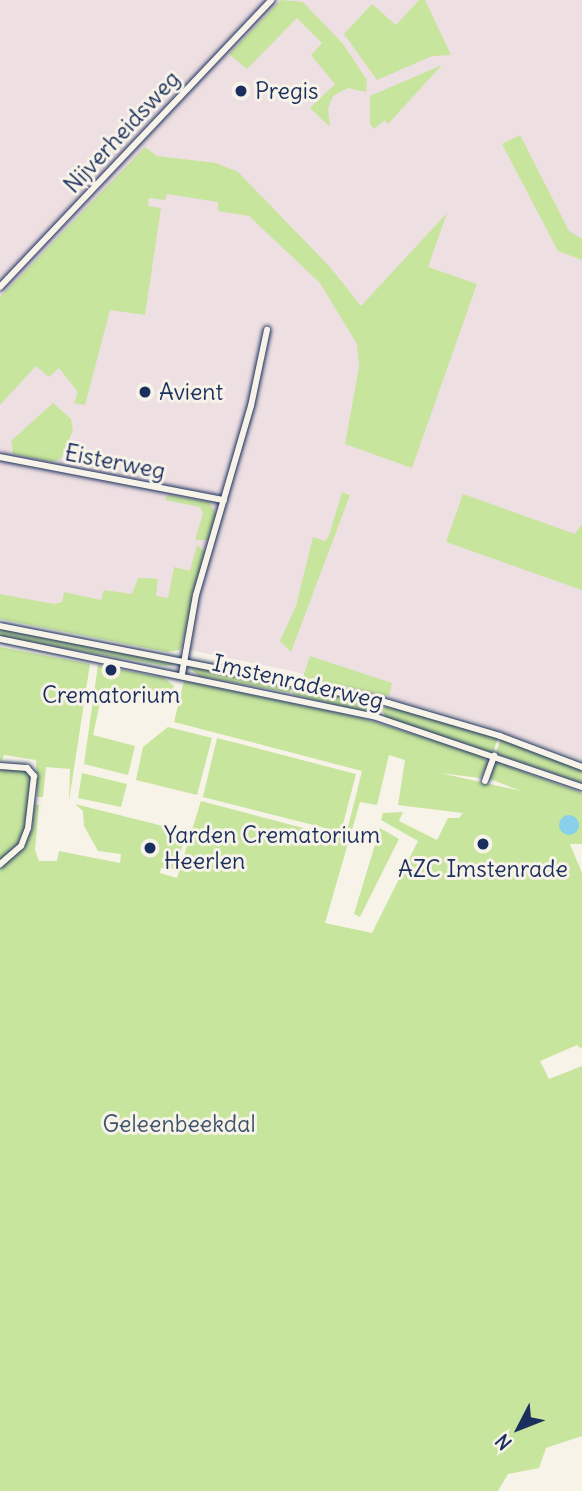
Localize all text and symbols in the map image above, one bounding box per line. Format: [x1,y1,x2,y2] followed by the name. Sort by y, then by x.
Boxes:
[58,65,186,199] street label: Nijverheidsweg
[255,77,318,105] place label: Pregis
[233,83,249,99] marker: Pregis
[159,378,223,406] place label: Avient
[137,384,153,400] marker: Avient
[62,439,168,485] street label: Eisterweg
[210,649,386,715] street label: Imstenraderweg
[103,662,119,678] marker: Crematorium
[42,681,180,709] place label: Crematorium
[164,821,380,875] place label: Yarden Crematorium Heerlen
[475,836,491,852] marker: AZC Imstenrade
[142,840,158,856] marker: Yarden Crematorium Heerlen
[398,855,568,883] place label: AZC Imstenrade
[102,1110,256,1138] park label: Geleenbeekdal
[484,1393,554,1463] north arrow
[490,1429,517,1455] text: N

